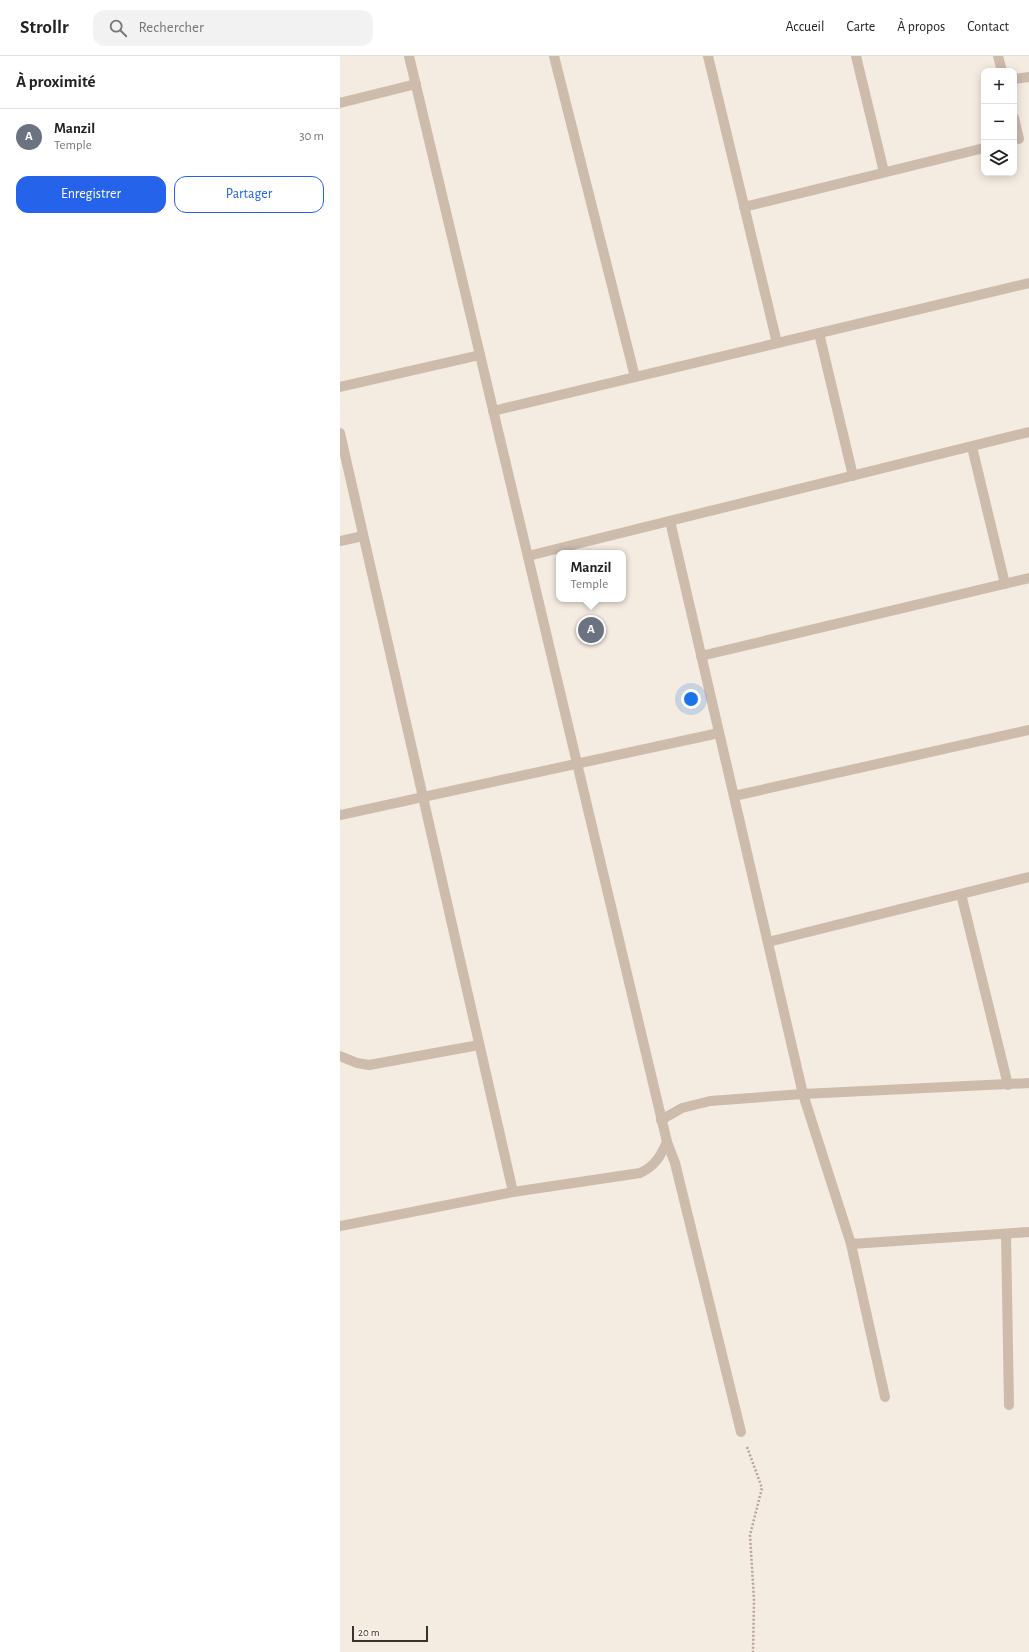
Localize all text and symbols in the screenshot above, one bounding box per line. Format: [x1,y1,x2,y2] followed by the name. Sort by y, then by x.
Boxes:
[93,10,373,46] search box
[107,17,129,39] icon: search
[20,18,69,37] text: Strollr
[139,20,204,35] text: Rechercher
[785,20,824,34] text: Accueil
[846,20,875,34] text: Carte
[897,20,945,34] text: À propos
[967,20,1009,34] text: Contact
[981,68,1017,176] map controls
[981,68,1017,104] button: +
[16,73,96,90] text: À proximité
[981,104,1017,140] button: −
[54,121,95,136] text: Manzil
[25,130,33,143] text: A
[299,130,324,143] text: 30 m
[54,139,92,152] text: Temple
[981,140,1017,176] button: layers
[16,176,166,213] button: Enregistrer
[174,176,324,213] button: Partager
[556,550,626,602] popup
[570,560,612,575] text: Manzil
[570,578,608,591] text: Temple
[578,615,604,645] pin: A
[681,689,701,709] your location
[352,1624,428,1643] scale bar
[358,1627,379,1638] text: 20 m

